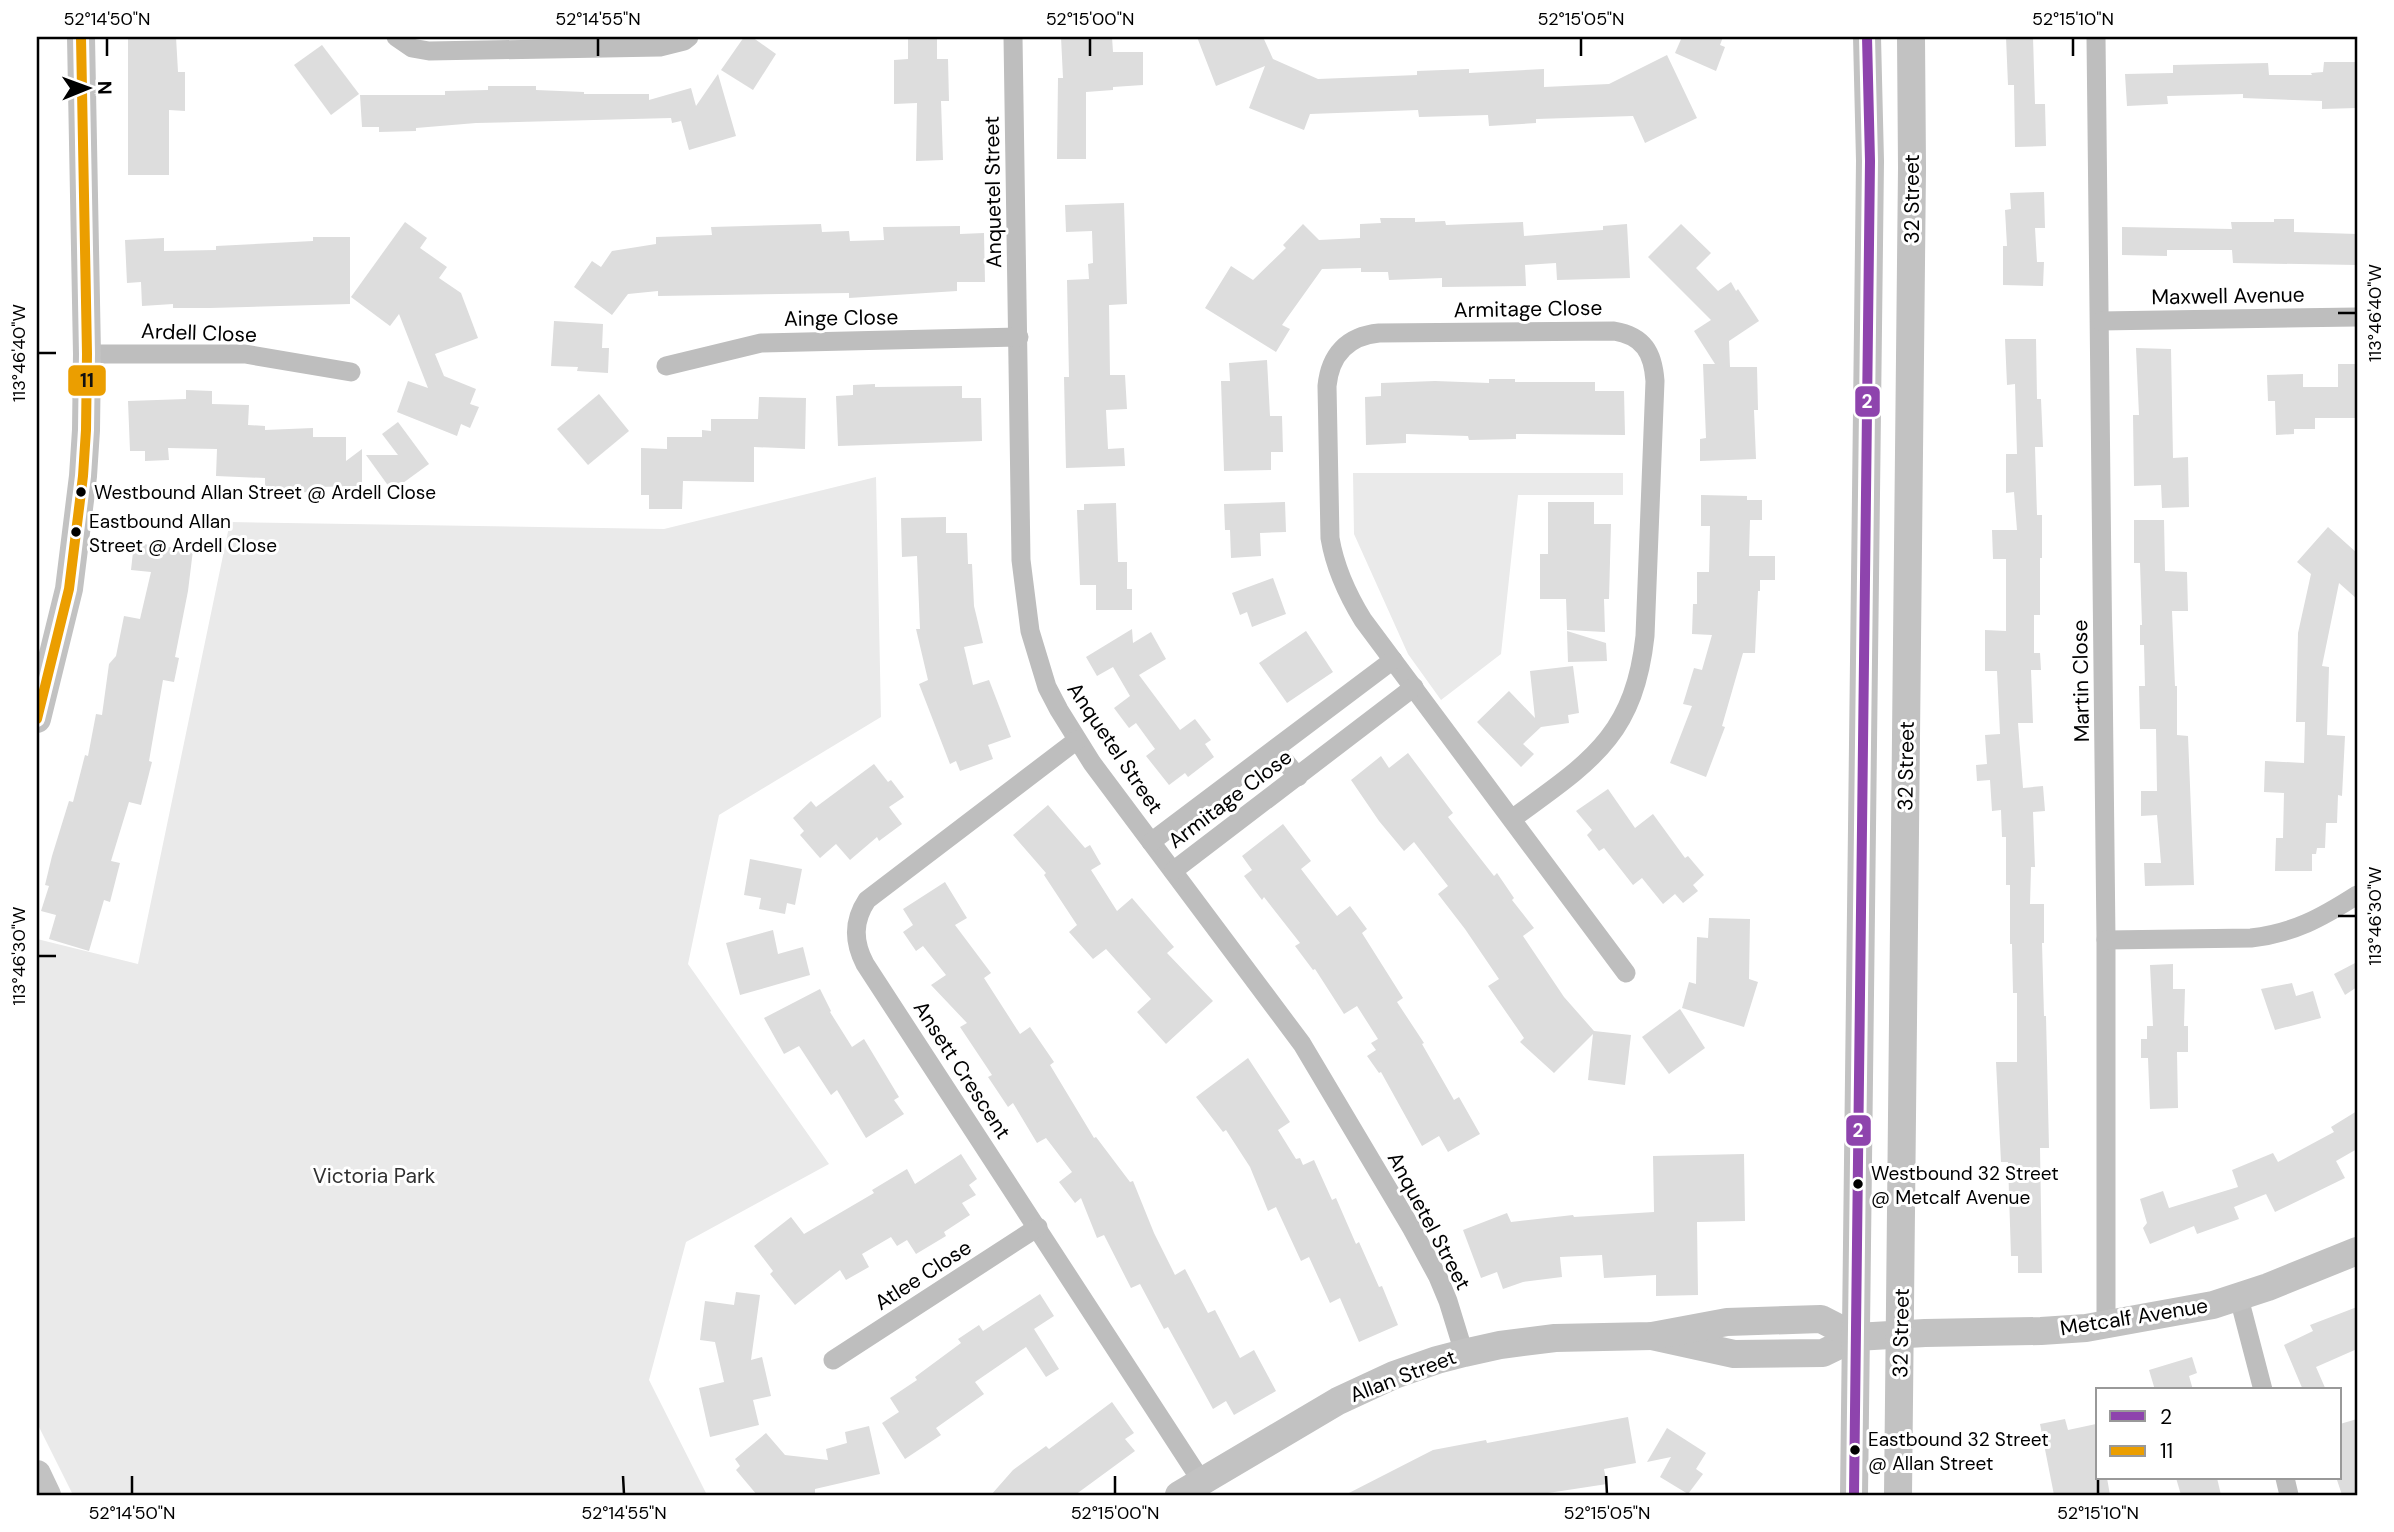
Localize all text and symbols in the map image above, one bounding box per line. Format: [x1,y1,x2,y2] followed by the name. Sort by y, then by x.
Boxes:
[63,7,151,31] text: 52°14'50"N
[555,7,641,31] text: 52°14'55"N
[1046,7,1134,31] text: 52°15'00"N
[1537,7,1625,31] text: 52°15'05"N
[2032,7,2114,31] text: 52°15'10"N
[52,52,122,122] north arrow
[92,81,117,95] text: N
[978,116,1008,268] street label: Anquetel Street
[1898,154,1926,244] street label: 32 Street
[2363,264,2387,362] text: 113°46'40"W
[2151,281,2305,311] street label: Maxwell Avenue
[1453,294,1603,324] street label: Armitage Close
[784,303,899,333] street label: Ainge Close
[7,304,31,402] text: 113°46'40"W
[141,317,258,349] street label: Ardell Close
[67,364,107,397] line badge: 11
[80,368,94,393] text: 11
[1854,385,1881,418] line badge: 2
[1862,389,1873,414] text: 2
[94,480,436,505] place label: Westbound Allan Street @ Ardell Close
[74,485,88,499] marker: Westbound Allan Street @ Ardell Close
[89,509,277,558] place label: Eastbound Allan Street @ Ardell Close
[69,525,83,539] marker: Eastbound Allan Street @ Ardell Close
[2066,619,2096,742] street label: Martin Close
[1061,677,1169,819] street label: Anquetel Street
[1891,721,1921,811] street label: 32 Street
[1162,743,1298,855] street label: Armitage Close
[2363,867,2387,965] text: 113°46'30"W
[7,907,31,1005] text: 113°46'30"W
[907,996,1017,1144] street label: Ansett Crescent
[1845,1114,1872,1147] line badge: 2
[1853,1118,1864,1143] text: 2
[1381,1147,1477,1295] street label: Anquetel Street
[1871,1161,2059,1210] place label: Westbound 32 Street @ Metcalf Avenue
[313,1162,436,1190] park label: Victoria Park
[1851,1177,1865,1191] marker: Westbound 32 Street @ Metcalf Avenue
[869,1233,977,1317] street label: Atlee Close
[1886,1288,1916,1378] street label: 32 Street
[2058,1291,2210,1343] street label: Metcalf Avenue
[1346,1343,1460,1409] street label: Allan Street
[2096,1388,2342,1480] legend
[2160,1403,2172,1431] text: 2
[1868,1427,2049,1476] place label: Eastbound 32 Street @ Allan Street
[2160,1437,2173,1465] text: 11
[1848,1443,1862,1457] marker: Eastbound 32 Street @ Allan Street
[88,1501,176,1525] text: 52°14'50"N
[581,1501,667,1525] text: 52°14'55"N
[1071,1501,1159,1525] text: 52°15'00"N
[1563,1501,1651,1525] text: 52°15'05"N
[2057,1501,2139,1525] text: 52°15'10"N

